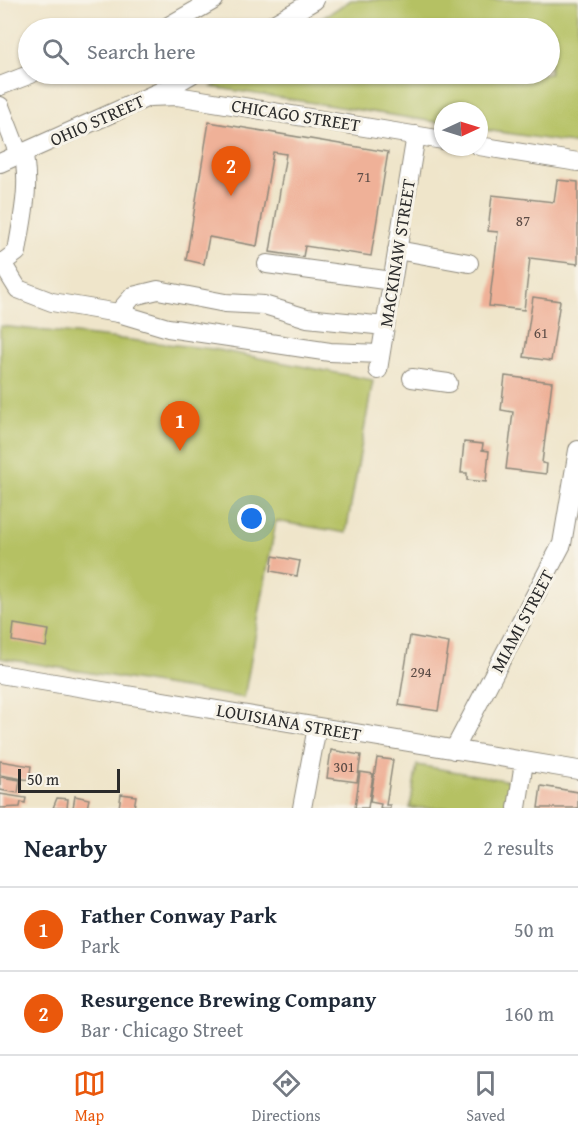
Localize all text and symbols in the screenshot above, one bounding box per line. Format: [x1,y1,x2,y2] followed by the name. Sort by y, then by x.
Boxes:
[18,18,560,84] search box
[39,35,72,68] icon: search
[87,35,196,67] text: Search here
[45,87,149,153] street label: OHIO STREET
[230,91,362,139] street label: CHICAGO STREET
[434,102,488,156] north arrow
[212,146,250,196] pin: 2
[357,166,371,187] house number: 71
[372,177,422,329] street label: MACKINAW STREET
[516,210,530,231] house number: 87
[534,322,548,343] house number: 61
[160,402,200,451] pin: 1
[237,504,266,533] your location
[484,565,560,677] street label: MIAMI STREET
[410,661,432,682] house number: 294
[215,696,363,748] street label: LOUISIANA STREET
[333,756,355,777] house number: 301
[18,766,120,794] scale bar
[27,767,59,791] text: 50 m
[24,828,107,867] text: Nearby
[483,833,554,862] text: 2 results
[81,899,277,931] text: Father Conway Park
[38,915,49,944] text: 1
[514,915,554,944] text: 50 m
[81,931,120,960] text: Park
[81,983,376,1015] text: Resurgence Brewing Company
[38,999,49,1028] text: 2
[504,999,554,1028] text: 160 m
[81,1015,243,1044] text: Bar · Chicago Street
[73,1067,106,1127] tab: Map
[252,1067,321,1127] tab: Directions
[466,1067,505,1127] tab: Saved

